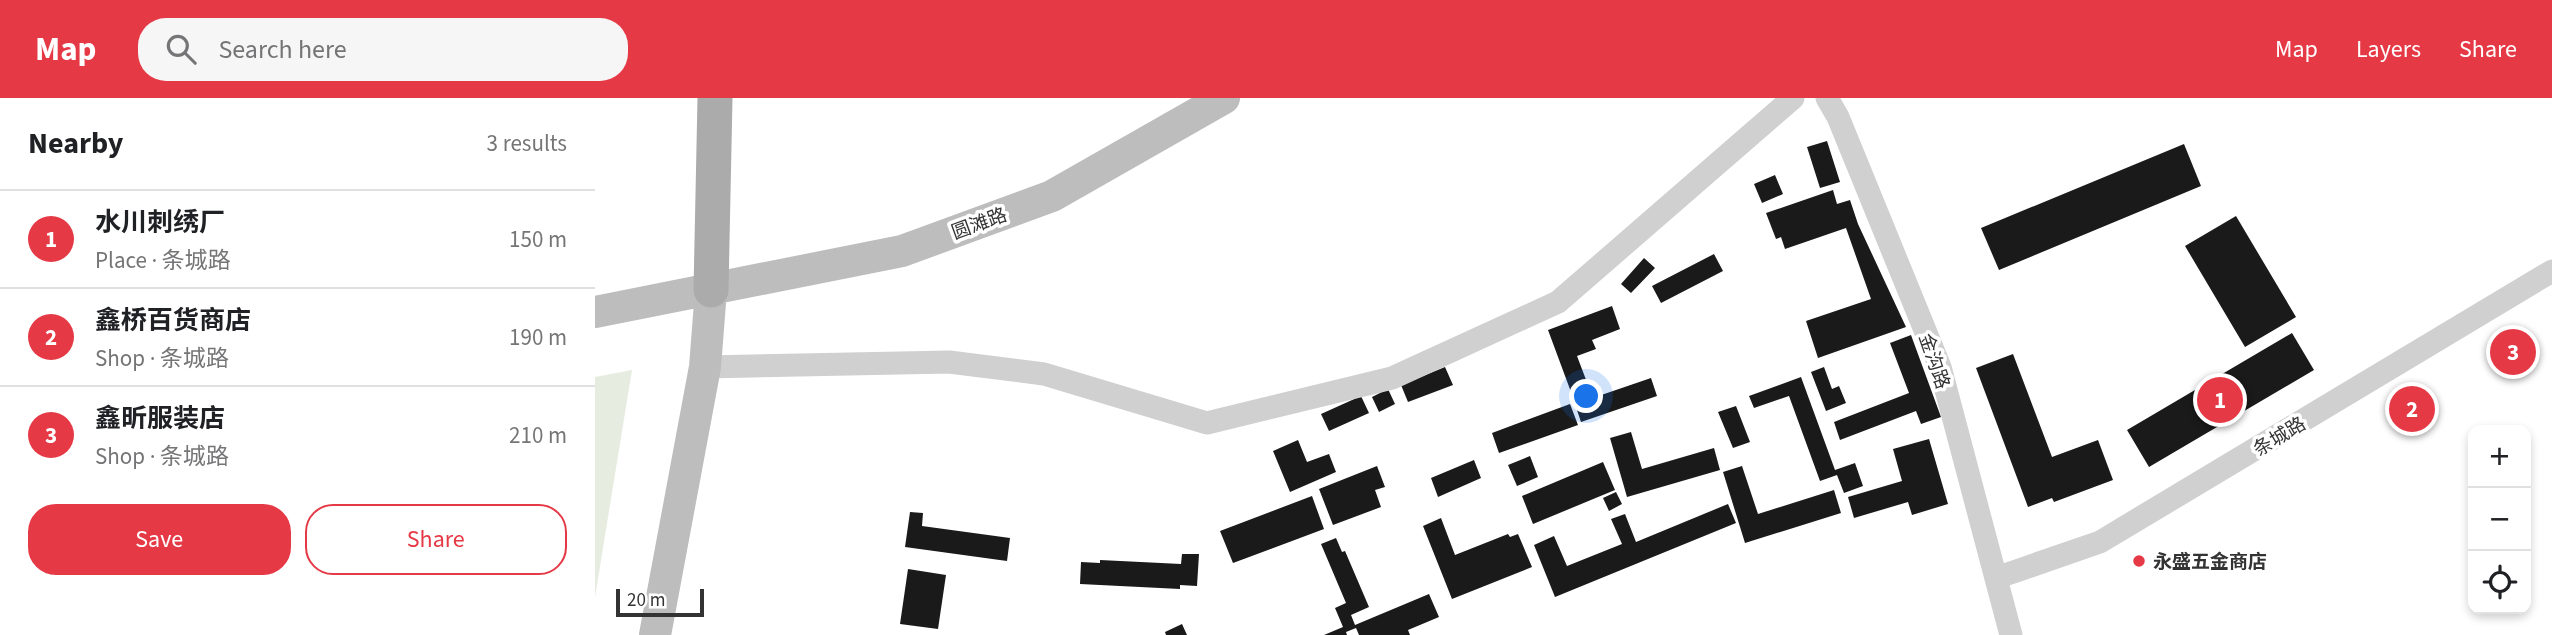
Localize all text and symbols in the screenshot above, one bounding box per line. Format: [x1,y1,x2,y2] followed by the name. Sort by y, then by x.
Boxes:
[138,18,628,81] search box
[35,26,96,73] text: Map
[162,30,200,68] icon: search
[218,31,347,68] text: Search here
[2275,32,2318,67] text: Map
[2356,32,2421,67] text: Layers
[2459,32,2517,67] text: Share
[28,122,123,165] text: Nearby
[487,127,567,160] text: 3 results
[948,202,1011,247] street label: 圆滩路
[95,204,225,241] text: 水川刺绣厂
[45,223,57,256] text: 1
[509,223,567,256] text: 150 m
[95,244,231,277] text: Place · 条城路
[95,302,251,339] text: 鑫桥百货商店
[45,321,57,354] text: 2
[509,321,567,354] text: 190 m
[2490,326,2536,378] pin: 3
[1912,330,1956,393] street label: 金沟路
[95,342,229,375] text: Shop · 条城路
[2197,374,2243,426] pin: 1
[1569,379,1603,413] your location
[2389,383,2435,435] pin: 2
[95,400,225,437] text: 鑫昕服装店
[2248,411,2311,464] street label: 条城路
[45,419,57,452] text: 3
[509,419,567,452] text: 210 m
[2468,425,2531,614] map controls
[2468,425,2531,488] button: +
[95,440,229,473] text: Shop · 条城路
[2468,488,2531,551] button: −
[28,504,291,575] button: Save
[305,504,567,575] button: Share
[2153,549,2267,576] place label: 永盛五金商店
[2468,551,2531,614] button: locate
[2131,553,2147,569] marker: 永盛五金商店
[616,586,703,618] scale bar
[627,587,665,614] text: 20 m

